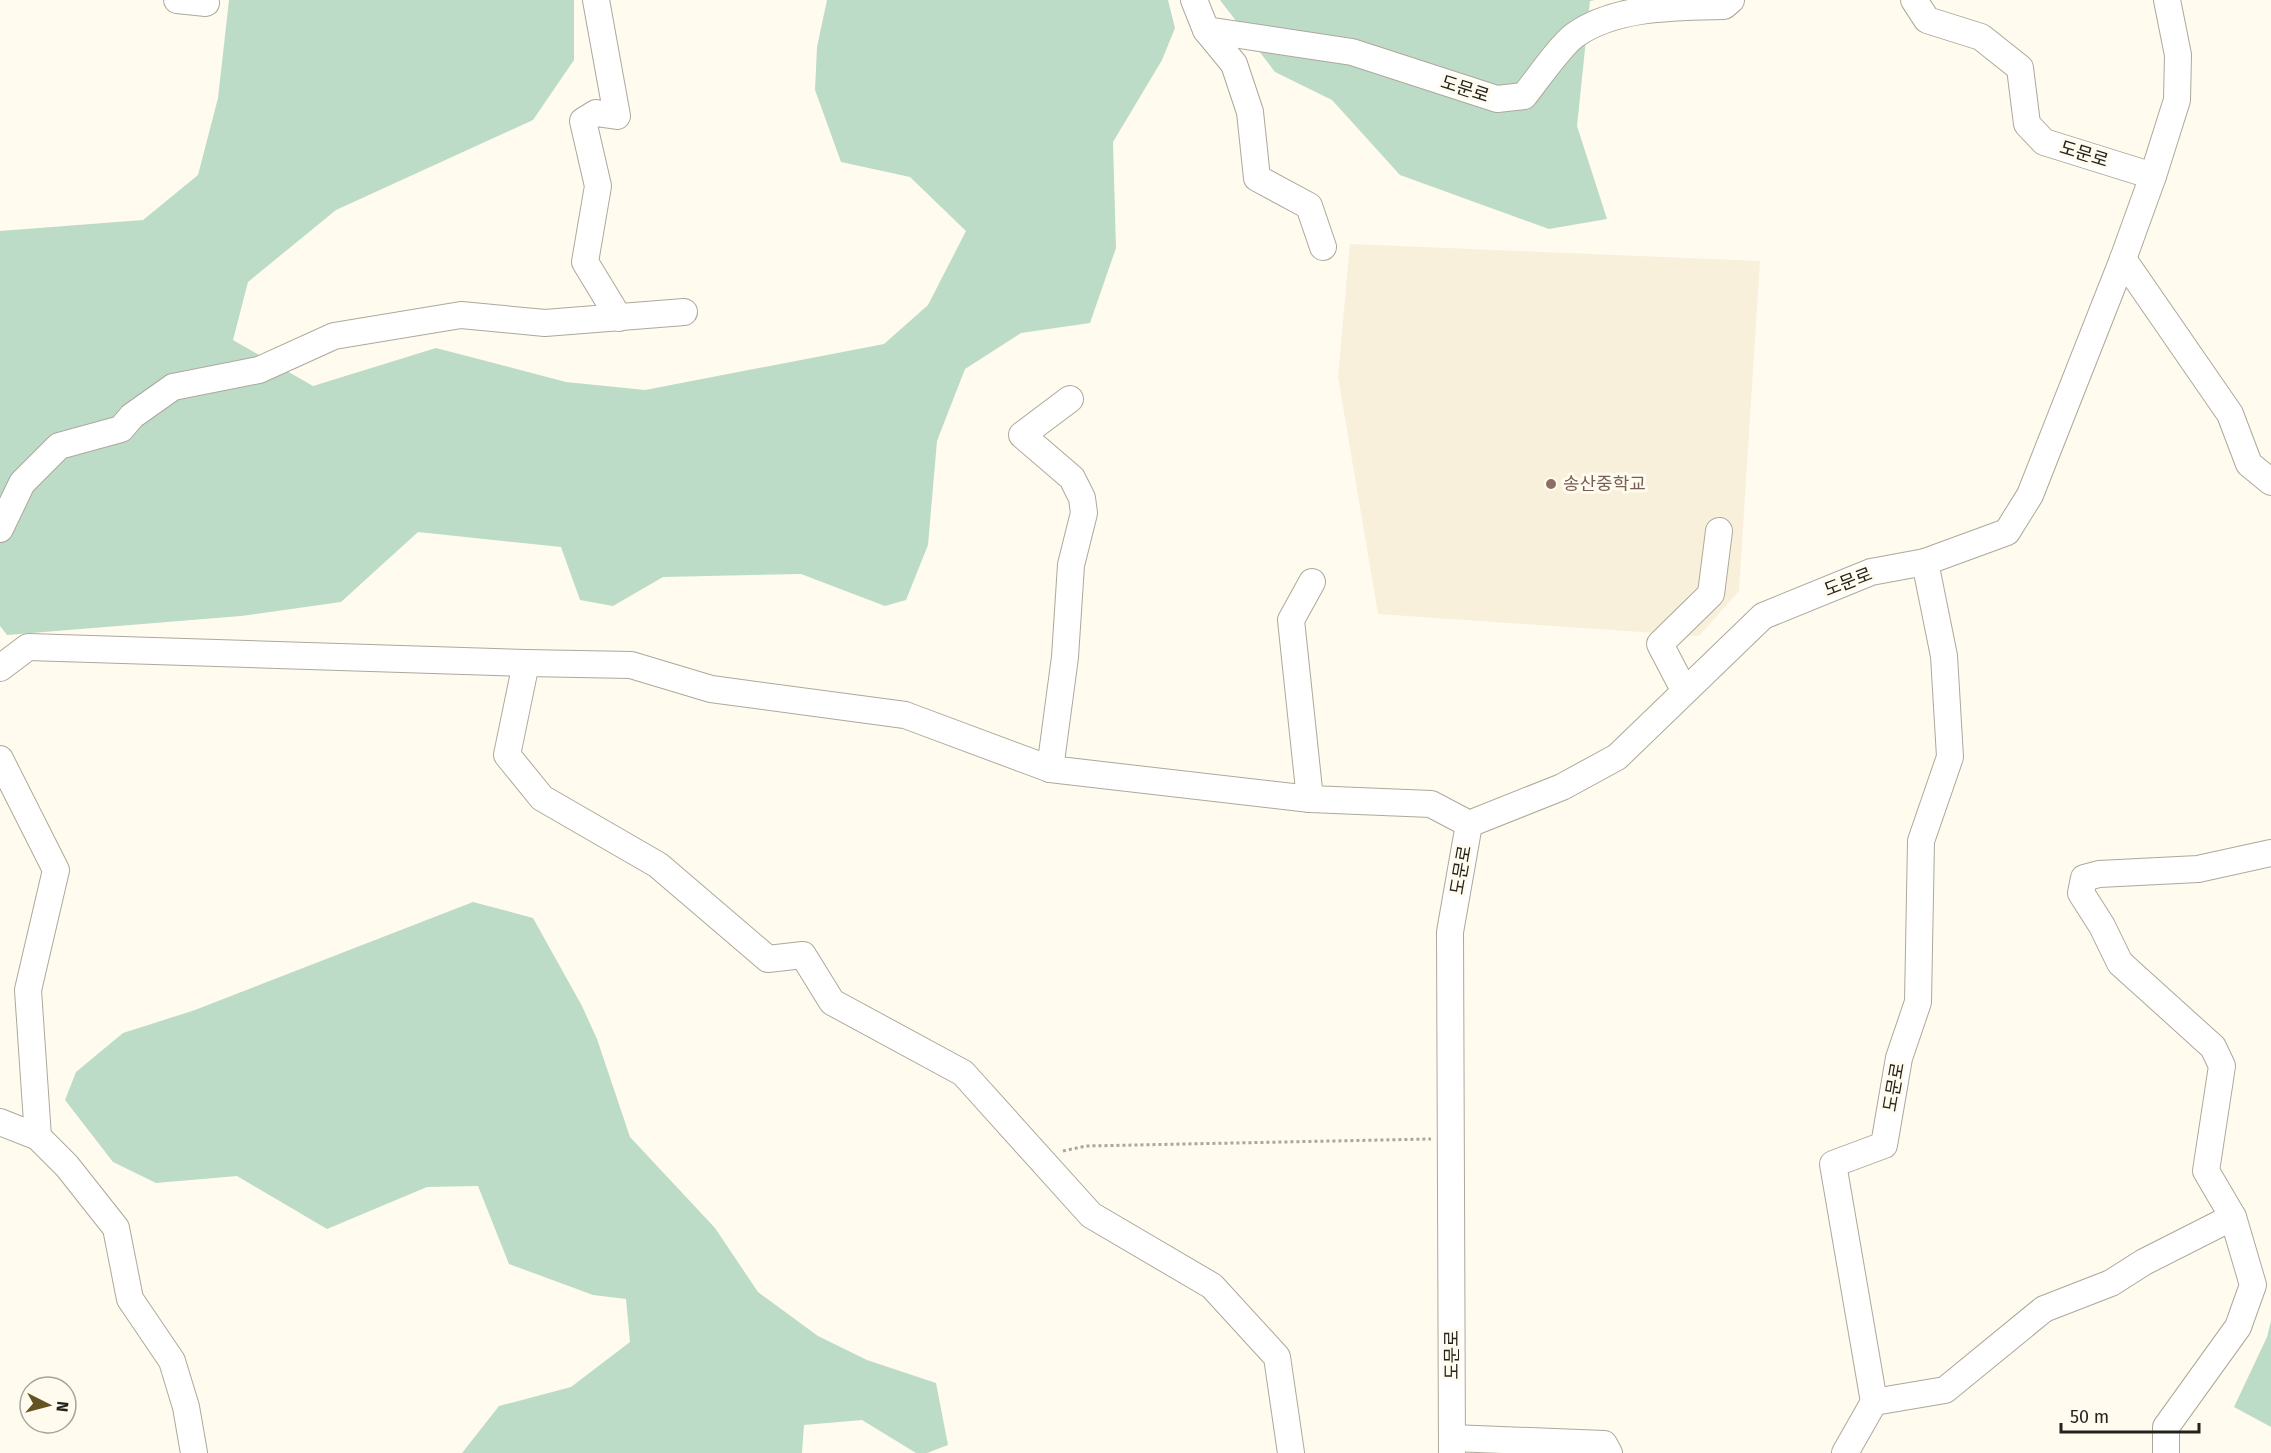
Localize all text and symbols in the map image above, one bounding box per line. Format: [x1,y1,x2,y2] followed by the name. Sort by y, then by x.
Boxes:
[1438,71,1492,107] street label: 도문로
[2057,136,2111,172] street label: 도문로
[1563,473,1646,495] place label: 송산중학교
[1544,477,1558,491] marker: 송산중학교
[1821,563,1875,601] street label: 도문로
[1446,844,1476,896] street label: 도문로
[1879,1061,1909,1113] street label: 도문로
[1441,1330,1463,1380] street label: 도문로
[18,1375,78,1435] north arrow
[2061,1396,2199,1434] scale bar
[52,1400,72,1413] text: N
[2070,1406,2109,1428] text: 50 m

